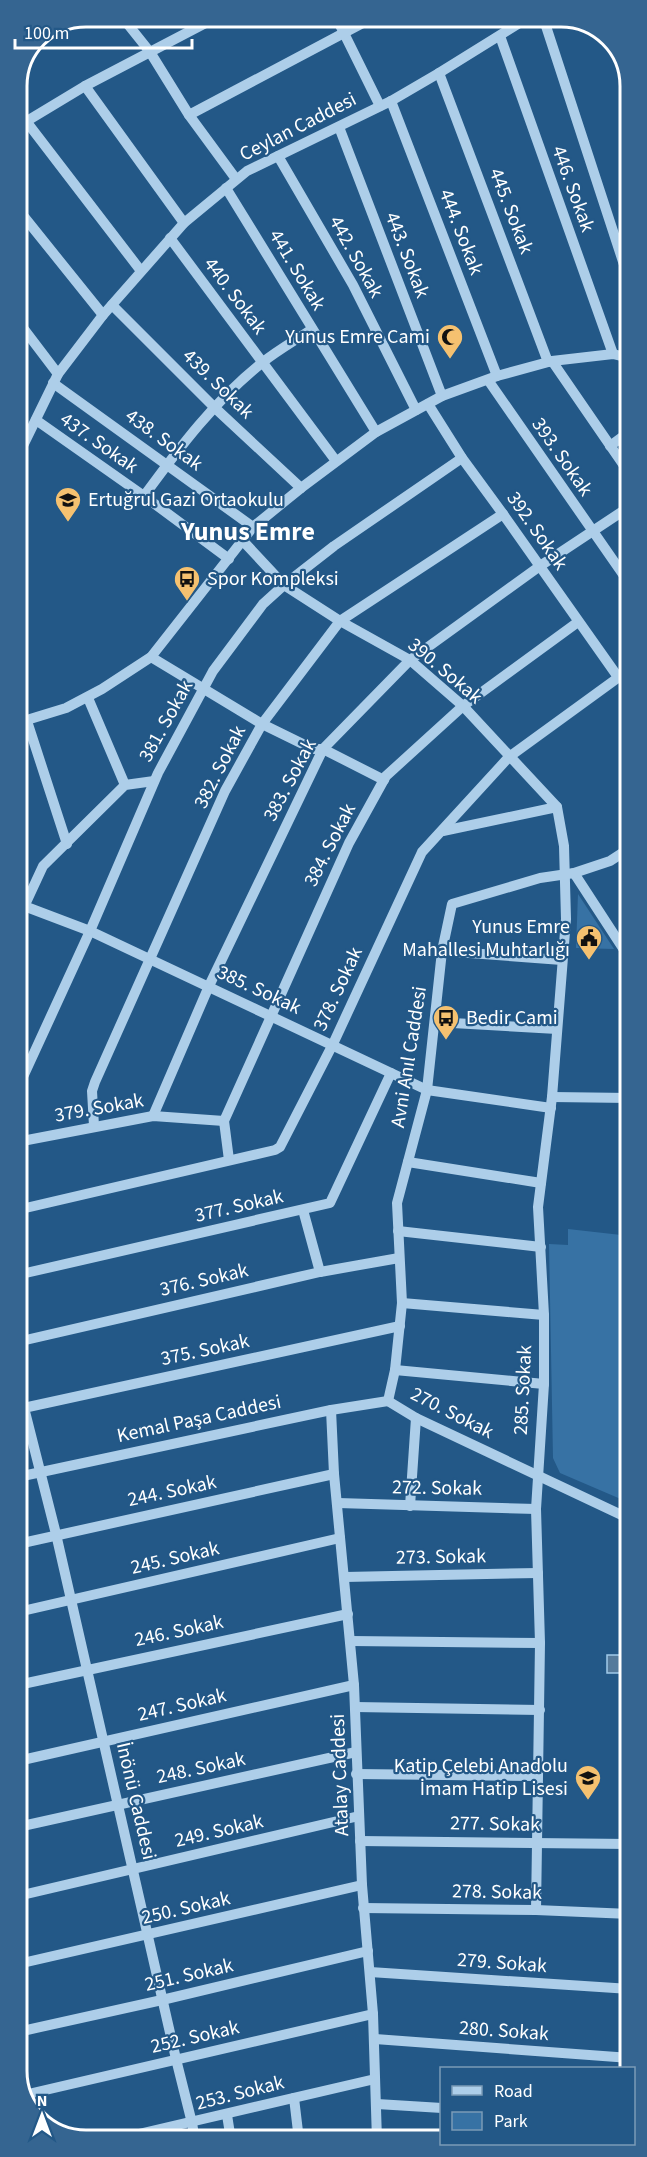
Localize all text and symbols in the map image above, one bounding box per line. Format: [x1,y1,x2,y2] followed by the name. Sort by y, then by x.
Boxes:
[15,12,192,50] scale bar
[24,21,69,46] text: 100 m
[235,86,361,168] street label: Ceylan Caddesi
[544,142,602,236] street label: 446. Sokak
[482,164,540,258] street label: 445. Sokak
[432,185,490,279] street label: 444. Sokak
[378,208,436,302] street label: 443. Sokak
[322,211,390,303] street label: 442. Sokak
[262,224,332,316] street label: 441. Sokak
[197,252,273,340] street label: 440. Sokak
[435,322,465,360] mosque icon: Yunus Emre Cami
[284,323,430,351] place label: Yunus Emre Cami
[176,343,260,425] street label: 439. Sokak
[119,402,209,478] street label: 438. Sokak
[54,406,144,480] street label: 437. Sokak
[525,412,599,502] street label: 393. Sokak
[53,485,83,523] school or university icon: Ertuğrul Gazi Ortaokulu
[88,486,284,514] place label: Ertuğrul Gazi Ortaokulu
[500,486,574,576] street label: 392. Sokak
[180,513,315,550] district label: Yunus Emre
[172,564,202,602] bus stop icon: Spor Kompleksi
[207,565,339,593] place label: Spor Kompleksi
[402,631,489,711] street label: 390. Sokak
[132,675,200,767] street label: 381. Sokak
[187,720,253,813] street label: 382. Sokak
[257,734,324,826] street label: 383. Sokak
[297,798,363,891] street label: 384. Sokak
[402,913,570,964] place label: Yunus Emre Mahallesi Muhtarlığı
[574,923,604,961] public building icon: Yunus Emre Mahallesi Muhtarlığı
[306,942,370,1036] street label: 378. Sokak
[212,958,306,1022] street label: 385. Sokak
[384,984,434,1130] street label: Avni Anıl Caddesi
[431,1003,461,1041] bus stop icon: Bedir Cami
[466,1004,558,1032] place label: Bedir Cami
[52,1086,146,1130] street label: 379. Sokak
[192,1182,286,1230] street label: 377. Sokak
[157,1256,251,1304] street label: 376. Sokak
[158,1327,252,1373] street label: 375. Sokak
[507,1344,539,1436] street label: 285. Sokak
[406,1380,499,1446] street label: 270. Sokak
[114,1388,284,1450] street label: Kemal Paşa Caddesi
[125,1468,219,1514] street label: 244. Sokak
[392,1473,482,1503] street label: 272. Sokak
[128,1534,222,1582] street label: 245. Sokak
[396,1542,486,1572] street label: 273. Sokak
[132,1608,226,1654] street label: 246. Sokak
[135,1681,229,1729] street label: 247. Sokak
[324,1713,356,1837] street label: Atalay Caddesi
[109,1739,163,1863] street label: İnönü Caddesi
[154,1745,248,1791] street label: 248. Sokak
[394,1752,568,1803] place label: Katip Çelebi Anadolu İmam Hatip Lisesi
[573,1763,603,1801] school or university icon: Katip Çelebi Anadolu İmam Hatip Lisesi
[172,1807,266,1855] street label: 249. Sokak
[450,1809,540,1839] street label: 277. Sokak
[452,1877,542,1907] street label: 278. Sokak
[139,1884,233,1932] street label: 250. Sokak
[456,1946,548,1980] street label: 279. Sokak
[142,1951,236,1999] street label: 251. Sokak
[148,2013,242,2061] street label: 252. Sokak
[458,2014,550,2048] street label: 280. Sokak
[440,2067,635,2145] legend
[193,2069,287,2117] street label: 253. Sokak
[494,2079,533,2104] text: Road
[12,2085,72,2145] north arrow
[37,2090,47,2112] text: N
[494,2109,528,2134] text: Park

